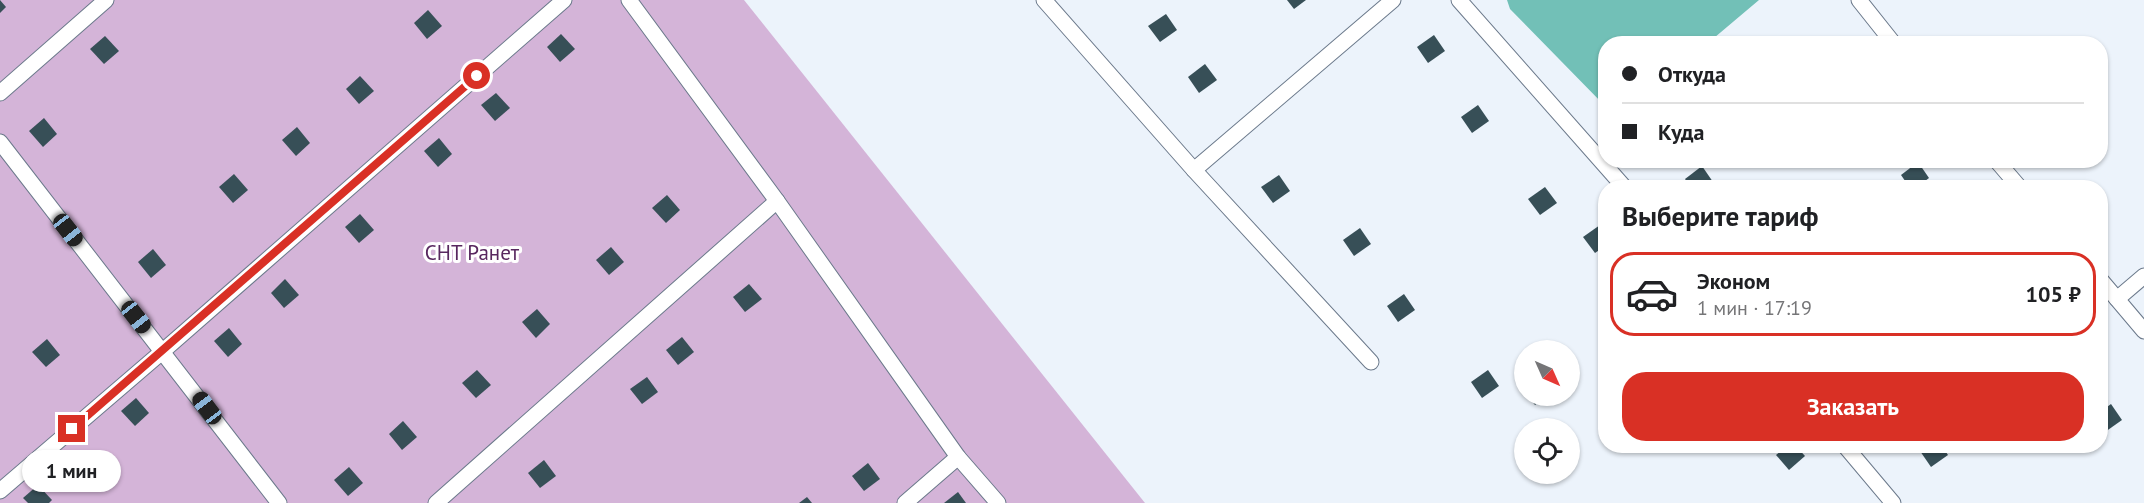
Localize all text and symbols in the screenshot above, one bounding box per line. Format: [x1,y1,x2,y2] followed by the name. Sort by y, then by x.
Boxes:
[1658,60,1726,88] text: Откуда
[463,62,490,89] route start
[1658,118,1705,146] text: Куда
[1622,199,1818,233] text: Выберите тариф
[50,210,86,250] car
[425,239,520,266] park label: СНТ Ранет
[1625,267,1679,321] icon: car
[1697,267,1770,295] text: Эконом
[2026,280,2081,308] text: 105 ₽
[1697,295,1812,321] text: 1 мин · 17:19
[118,297,154,337] car
[1514,340,1580,406] north arrow
[1514,340,1580,484] map controls
[1622,372,2084,441] button: Заказать
[189,388,225,428] car
[58,415,85,442] route end
[1514,418,1580,484] button: locate
[22,450,122,492] callout: 1 мин
[46,458,97,484] text: 1 мин

